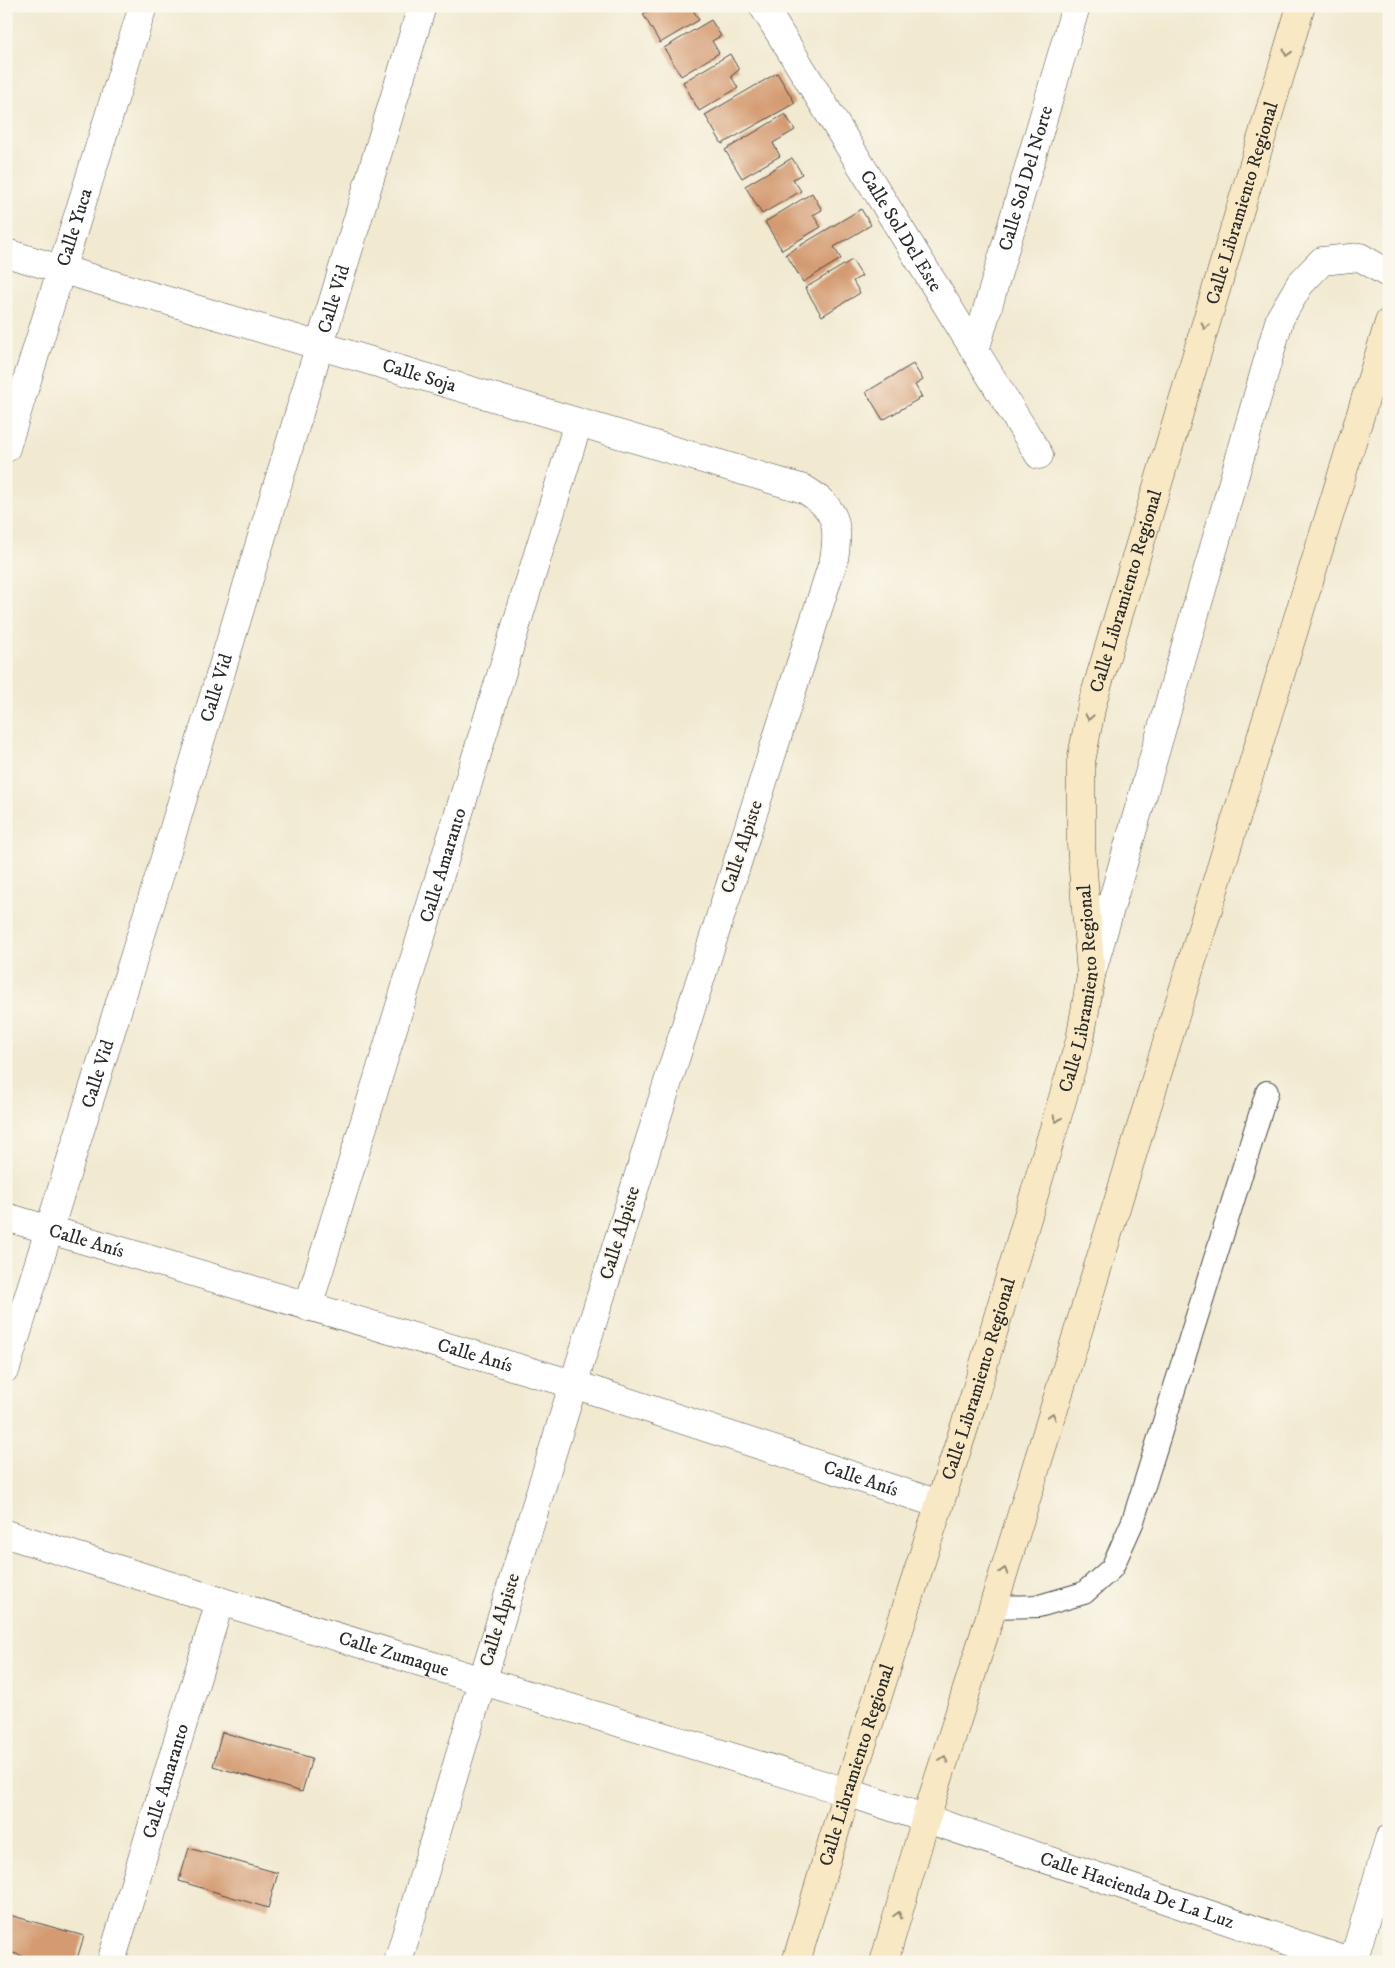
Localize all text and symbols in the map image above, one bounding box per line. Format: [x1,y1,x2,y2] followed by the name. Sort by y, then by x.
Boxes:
[1282,48,1292,57] one-way arrow
[1201,99,1283,307] street label: Calle Libramiento Regional
[993,103,1058,254] street label: Calle Sol Del Norte
[855,166,947,296] street label: Calle Sol Del Este
[52,186,97,269] street label: Calle Yuca
[312,262,355,336] street label: Calle Vid
[1201,321,1211,330] one-way arrow
[380,353,459,397] street label: Calle Soja
[1085,487,1167,695] street label: Calle Libramiento Regional
[195,650,238,725] street label: Calle Vid
[1085,712,1095,721] one-way arrow
[716,797,768,896] street label: Calle Alpiste
[415,805,471,925] street label: Calle Amaranto
[1054,884,1103,1095] street label: Calle Libramiento Regional
[76,1036,119,1111] street label: Calle Vid
[1052,1114,1062,1122] one-way arrow
[595,1183,645,1283] street label: Calle Alpiste
[46,1219,127,1263] street label: Calle Anís
[937,1275,1020,1483] street label: Calle Libramiento Regional
[435,1333,515,1377] street label: Calle Anís
[1046,1412,1056,1420] one-way arrow
[821,1455,901,1501] street label: Calle Anís
[998,1567,1008,1576] one-way arrow
[475,1570,525,1670] street label: Calle Alpiste
[336,1626,452,1682] street label: Calle Zumaque
[814,1661,899,1869] street label: Calle Libramiento Regional
[137,1721,194,1841] street label: Calle Amaranto
[939,1756,949,1764] one-way arrow
[1037,1847,1237,1934] street label: Calle Hacienda De La Luz
[892,1911,902,1920] one-way arrow

